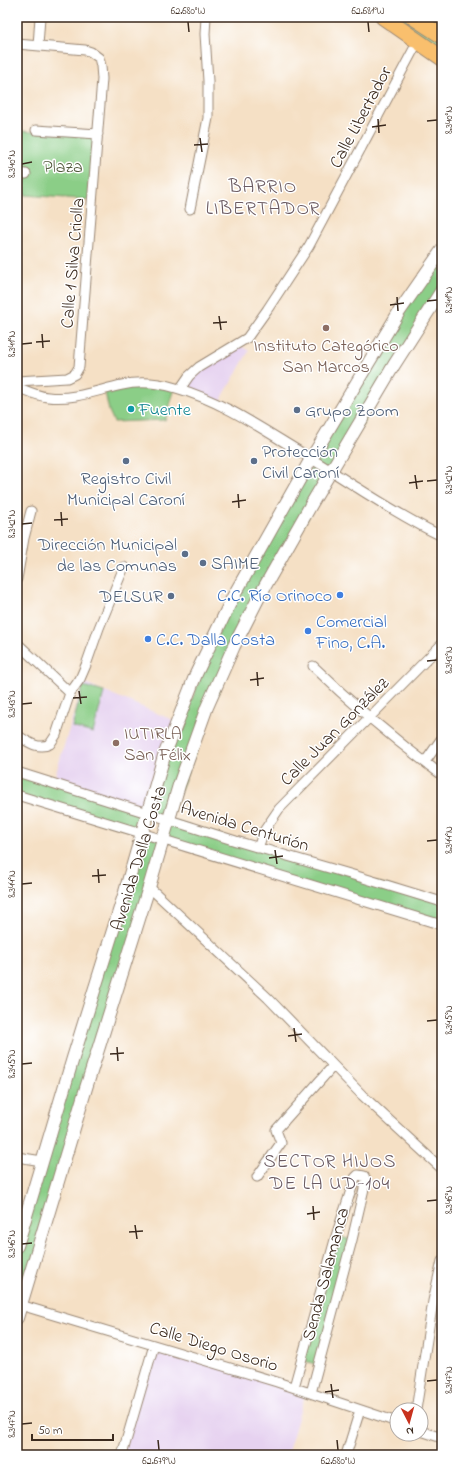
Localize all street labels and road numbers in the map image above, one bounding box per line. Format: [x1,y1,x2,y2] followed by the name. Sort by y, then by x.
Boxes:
[324,62,400,174] street label: Calle Libertador
[55,197,93,329] street label: Calle 1 Silva Criolla
[275,672,396,793] street label: Calle Juan González
[105,783,174,934] street label: Avenida Dalla Costa
[177,796,312,860] street label: Avenida Centurión
[297,1205,357,1344] street label: Senda Salamanca
[146,1316,281,1381] street label: Calle Diego Osorio

